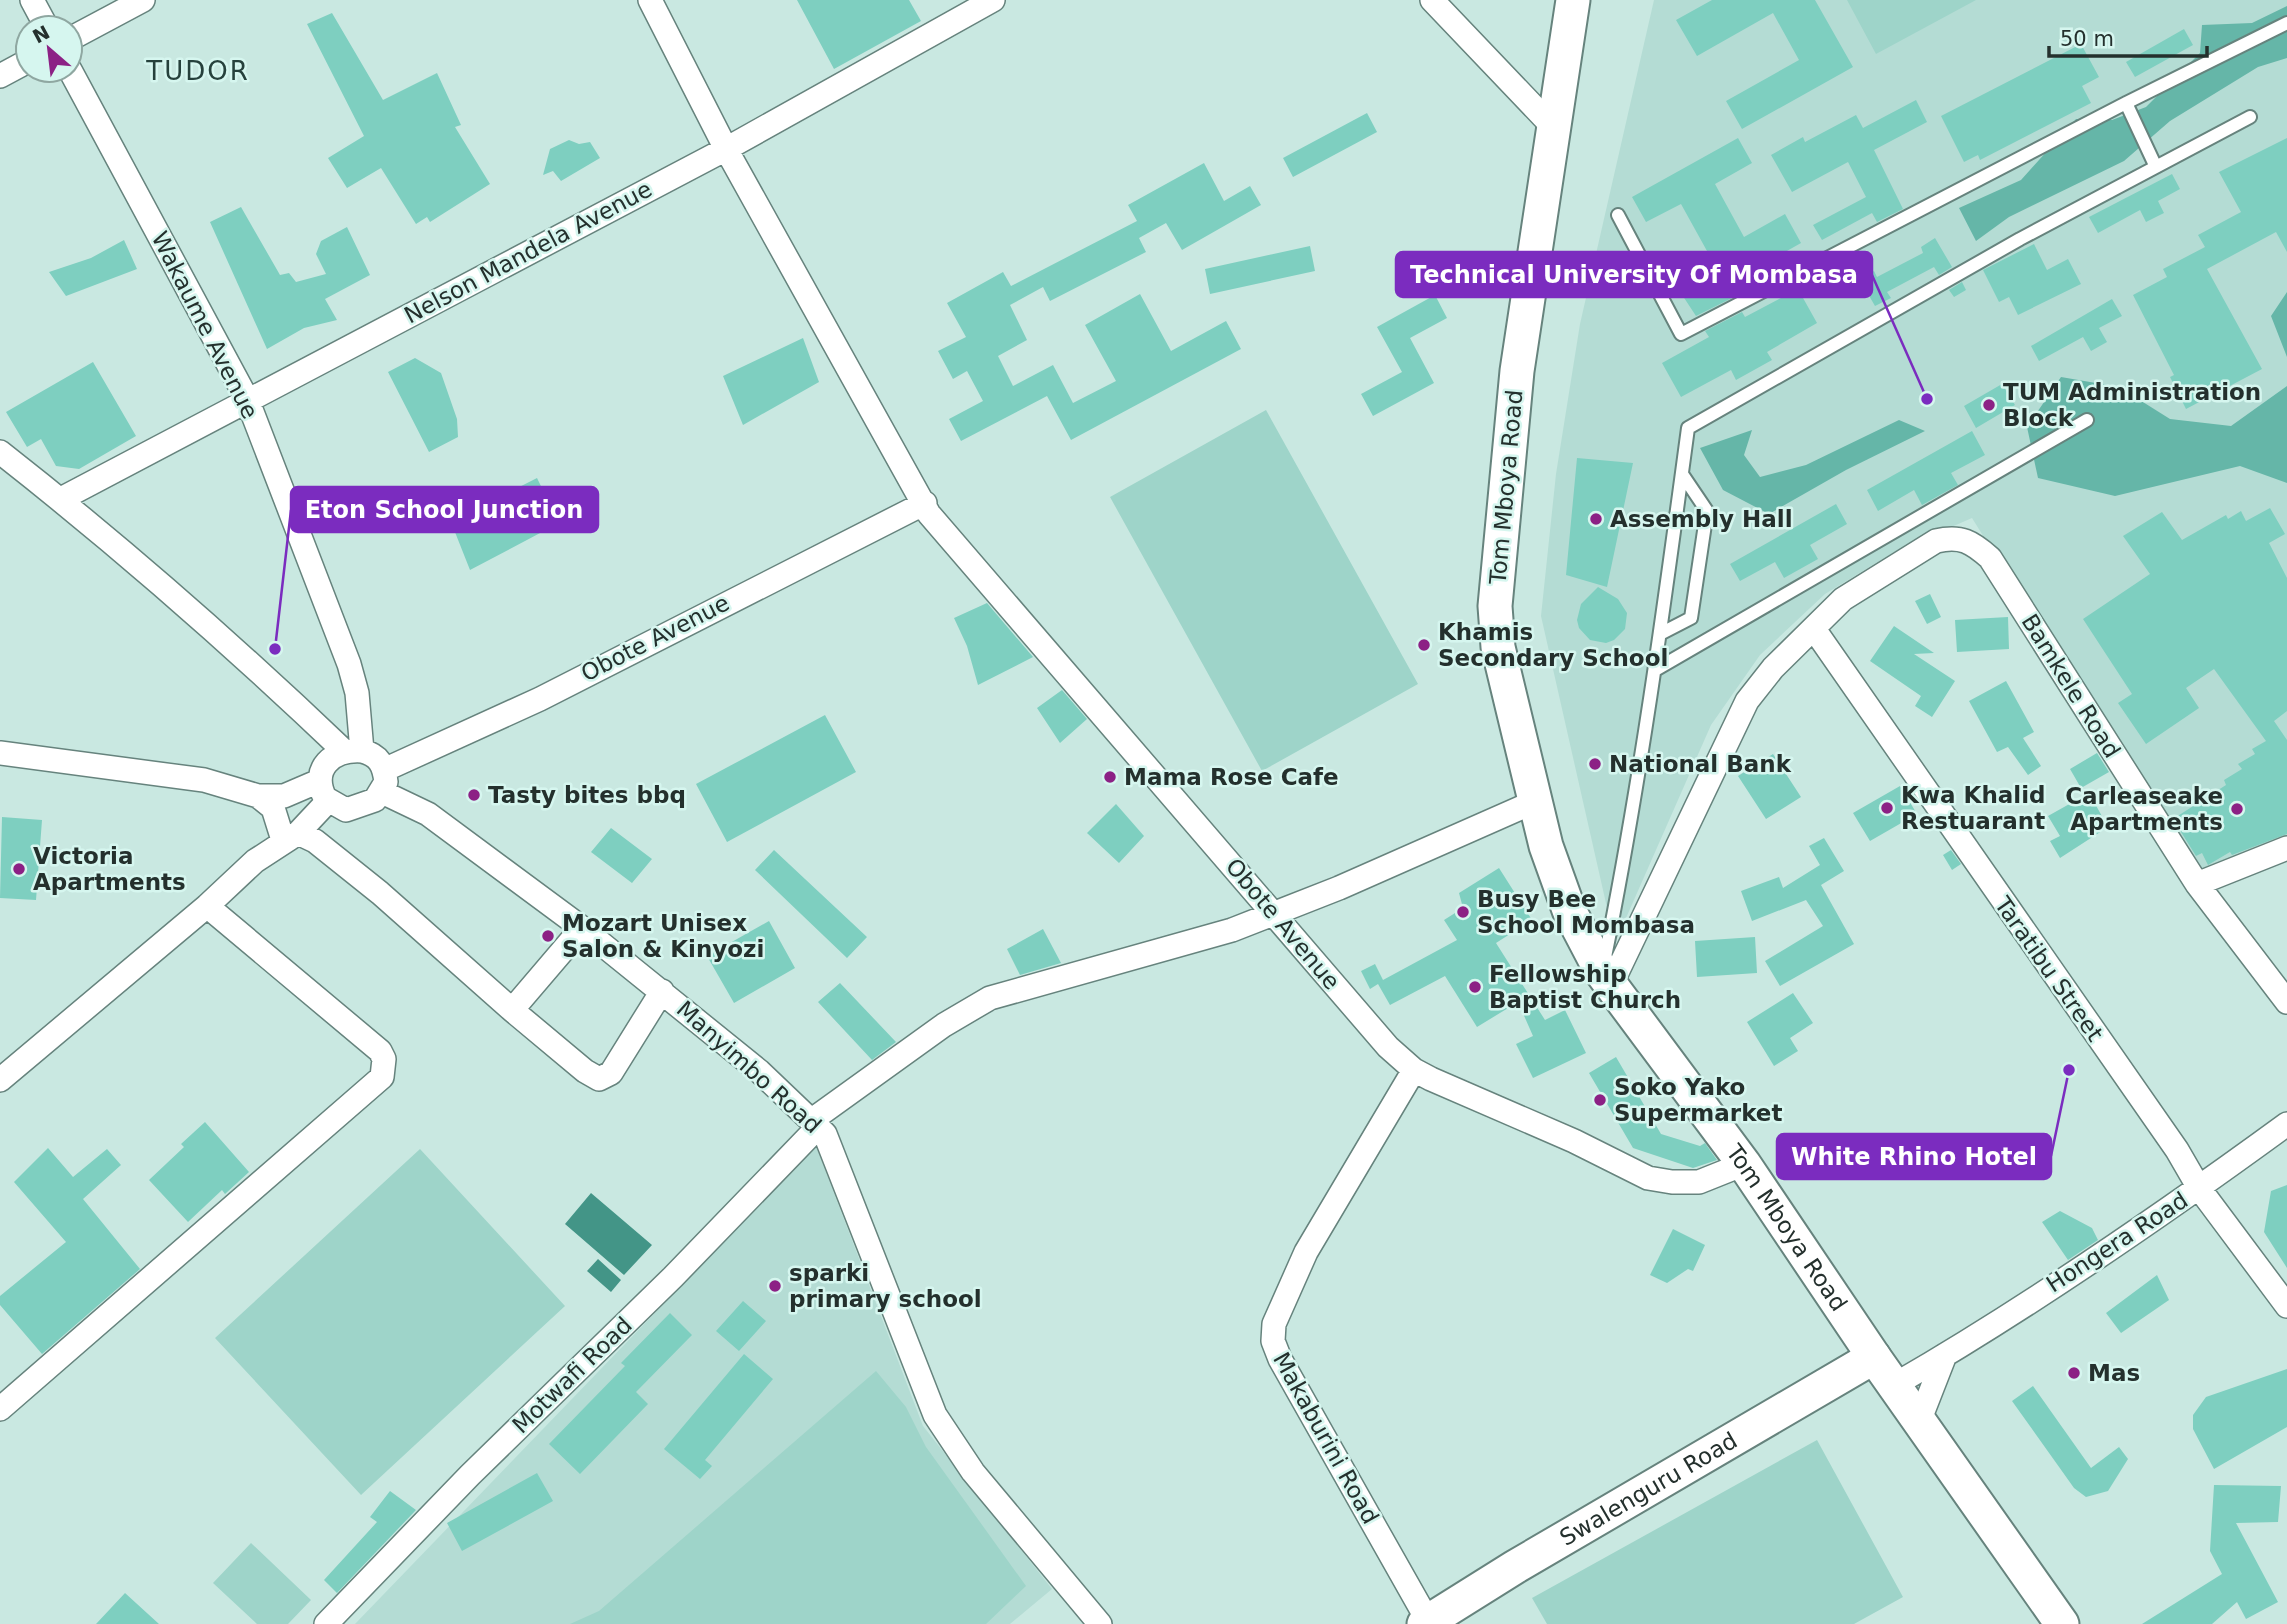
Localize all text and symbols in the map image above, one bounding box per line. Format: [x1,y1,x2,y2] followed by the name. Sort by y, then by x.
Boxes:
[14,14,84,84] north arrow
[2049,14,2206,58] scale bar
[29,21,53,47] text: N
[2060,27,2114,51] text: 50 m
[145,56,250,86] district label: TUDOR
[400,176,656,328] street label: Nelson Mandela Avenue
[147,227,263,423] street label: Wakaume Avenue
[1396,252,1872,297] callout: Technical University Of Mombasa
[1410,261,1858,289] text: Technical University Of Mombasa
[2003,379,2261,431] place label: TUM Administration Block
[1484,389,1527,586] street label: Tom Mboya Road
[1981,397,1997,413] marker: TUM Administration Block
[291,487,598,532] callout: Eton School Junction
[305,496,583,524] text: Eton School Junction
[1610,506,1793,532] place label: Assembly Hall
[1588,511,1604,527] marker: Assembly Hall
[577,589,733,687] street label: Obote Avenue
[2016,609,2126,763] street label: Bamkele Road
[1438,619,1668,671] place label: Khamis Secondary School
[1416,637,1432,653] marker: Khamis Secondary School
[1609,751,1792,777] place label: National Bank
[1587,756,1603,772] marker: National Bank
[1124,764,1339,790] place label: Mama Rose Cafe
[1102,769,1118,785] marker: Mama Rose Cafe
[488,782,686,808] place label: Tasty bites bbq
[1901,782,2046,834] place label: Kwa Khalid Restuarant
[2065,783,2223,835] place label: Carleaseake Apartments
[466,787,482,803] marker: Tasty bites bbq
[1879,800,1895,816] marker: Kwa Khalid Restuarant
[2229,801,2245,817] marker: Carleaseake Apartments
[33,843,186,895] place label: Victoria Apartments
[1221,853,1345,995] street label: Obote Avenue
[11,861,27,877] marker: Victoria Apartments
[1477,886,1695,938] place label: Busy Bee School Mombasa
[1989,891,2108,1046] street label: Taratibu Street
[1455,904,1471,920] marker: Busy Bee School Mombasa
[562,910,764,962] place label: Mozart Unisex Salon & Kinyozi
[540,928,556,944] marker: Mozart Unisex Salon & Kinyozi
[1489,961,1681,1013] place label: Fellowship Baptist Church
[1467,979,1483,995] marker: Fellowship Baptist Church
[672,996,826,1138] street label: Manyimbo Road
[1614,1074,1782,1126] place label: Soko Yako Supermarket
[1592,1092,1608,1108] marker: Soko Yako Supermarket
[1777,1134,2051,1179] callout: White Rhino Hotel
[1721,1139,1852,1316] street label: Tom Mboya Road
[1791,1143,2037,1171] text: White Rhino Hotel
[2041,1187,2193,1297] street label: Hongera Road
[789,1260,982,1312] place label: sparki primary school
[767,1278,783,1294] marker: sparki primary school
[507,1312,637,1438] street label: Motwafi Road
[1268,1348,1384,1528] street label: Makaburini Road
[2088,1360,2140,1386] place label: Mas
[2066,1365,2082,1381] marker: Mas
[1555,1427,1742,1551] street label: Swalenguru Road

